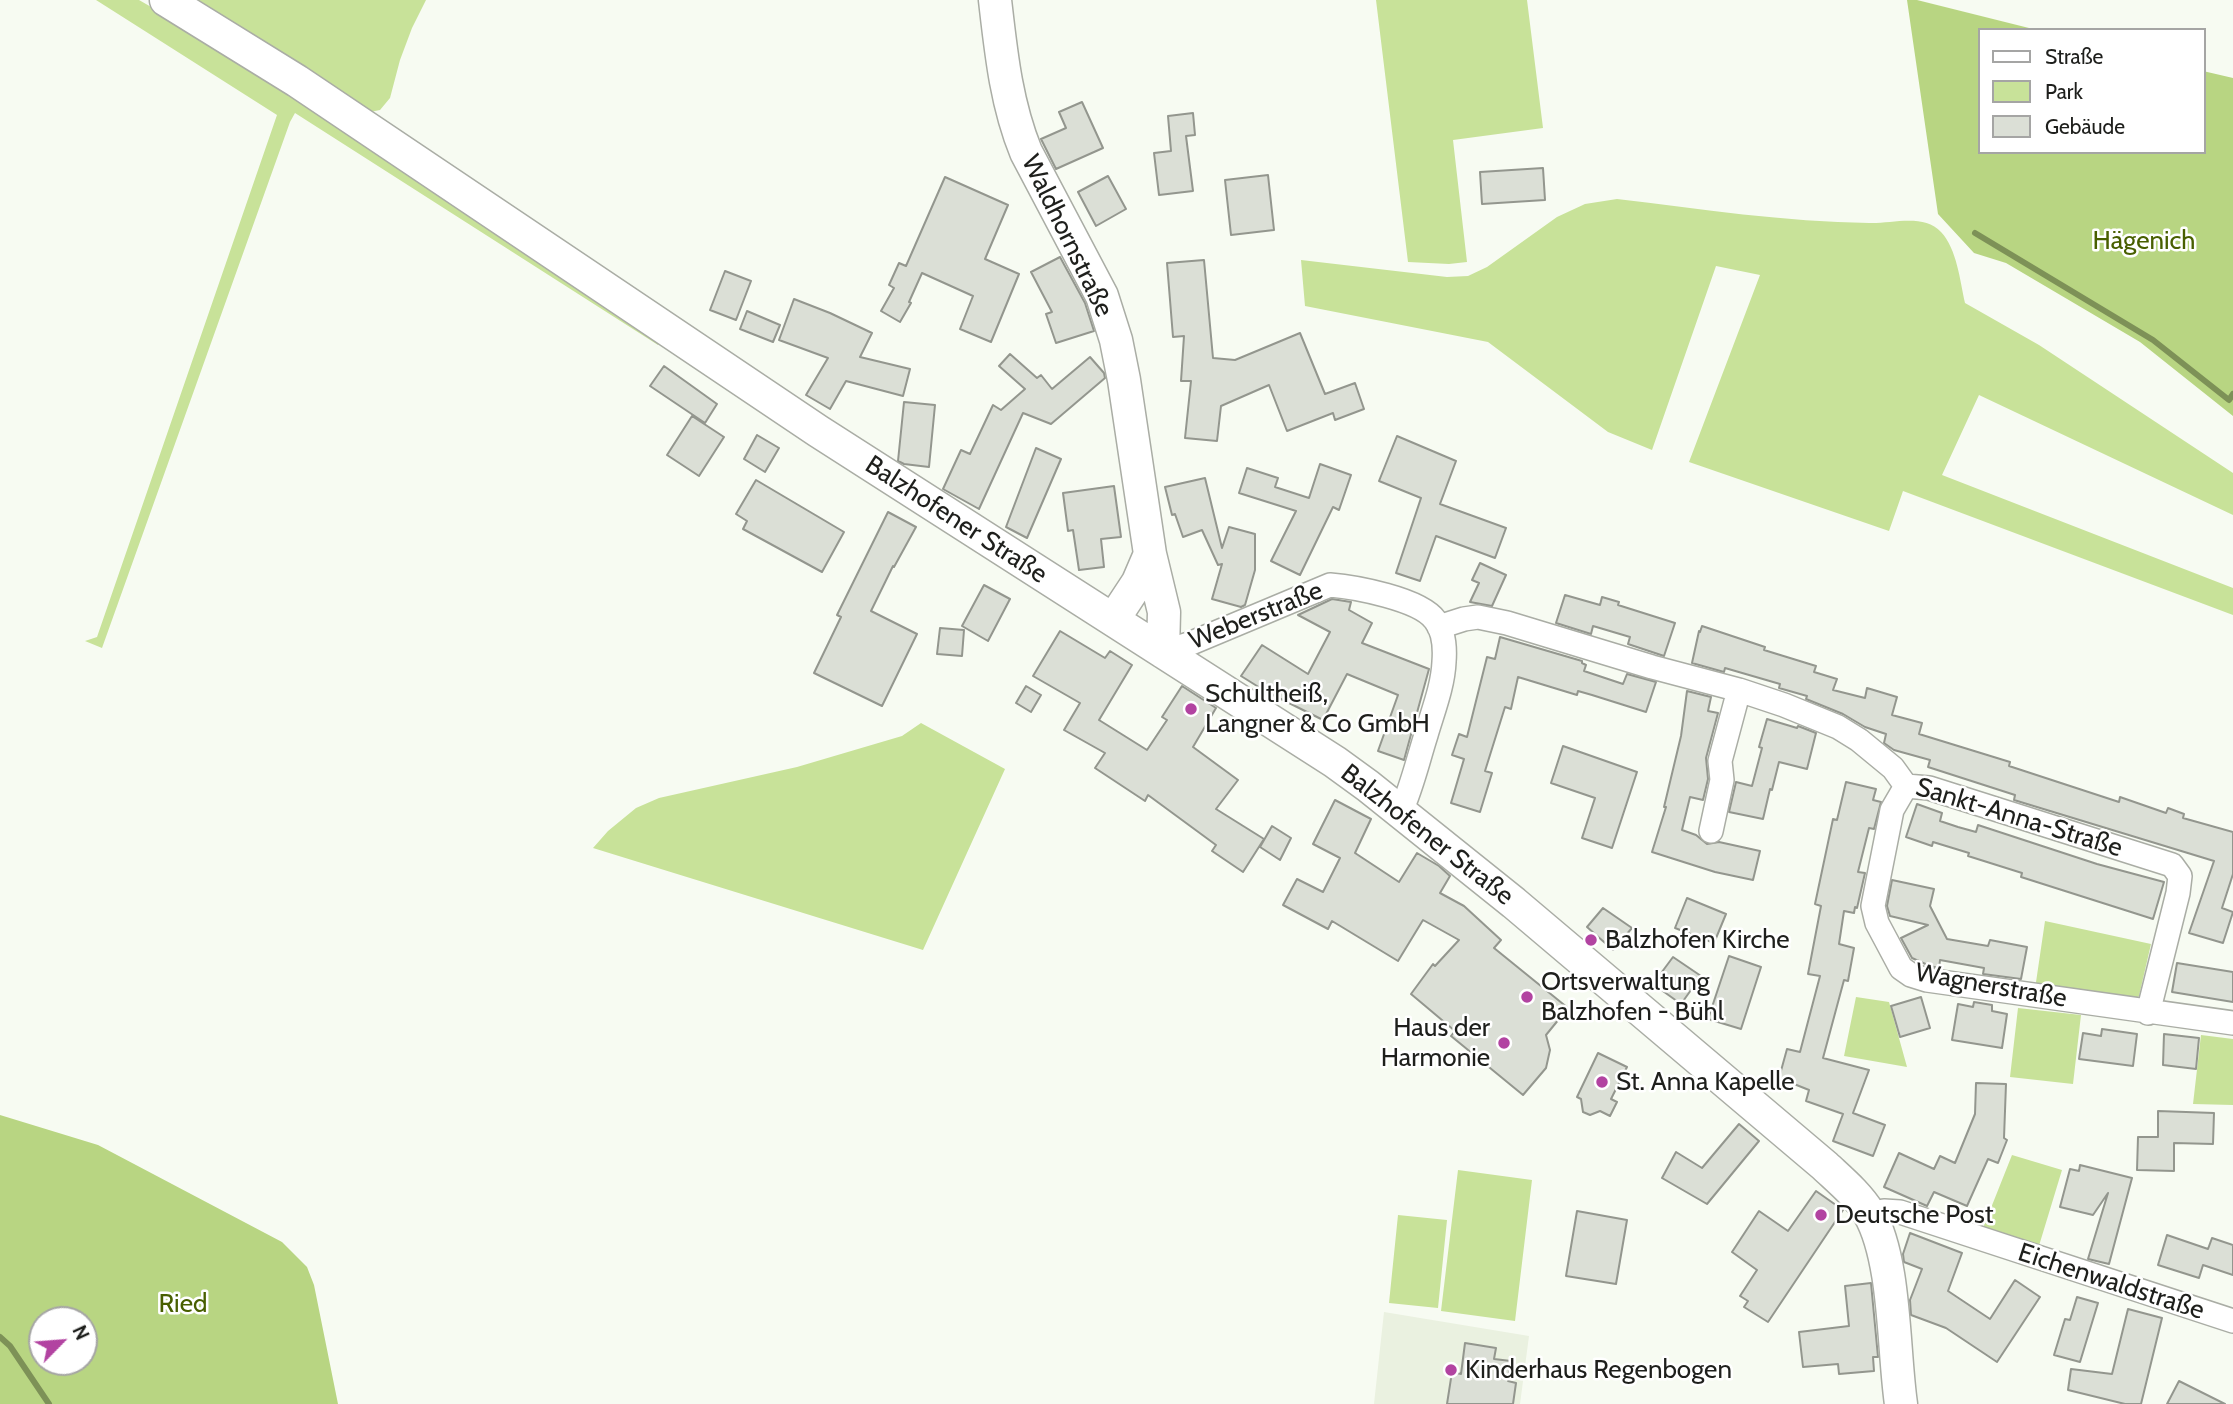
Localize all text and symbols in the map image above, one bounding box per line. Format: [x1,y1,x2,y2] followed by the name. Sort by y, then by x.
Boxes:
[1978,28,2205,154] legend
[2045,44,2103,69] text: Straße
[2045,79,2083,104] text: Park
[2045,114,2125,139] text: Gebäude
[1014,150,1120,322] street label: Waldhornstraße
[2093,225,2195,257] park label: Hägenich
[859,450,1053,590] street label: Balzhofener Straße
[1185,575,1327,657] street label: Weberstraße
[1205,678,1430,740] place label: Schultheiß, Langner & Co GmbH
[1183,701,1199,717] marker: Schultheiß, Langner & Co GmbH
[1334,758,1520,912] street label: Balzhofener Straße
[1912,772,2126,864] street label: Sankt-Anna-Straße
[1605,924,1790,956] place label: Balzhofen Kirche
[1583,932,1599,948] marker: Balzhofen Kirche
[1913,957,2069,1015] street label: Wagnerstraße
[1541,966,1724,1028] place label: Ortsverwaltung Balzhofen - Bühl
[1519,989,1535,1005] marker: Ortsverwaltung Balzhofen - Bühl
[1381,1012,1490,1074] place label: Haus der Harmonie
[1496,1035,1512,1051] marker: Haus der Harmonie
[1616,1066,1795,1098] place label: St. Anna Kapelle
[1594,1074,1610,1090] marker: St. Anna Kapelle
[1835,1199,1994,1231] place label: Deutsche Post
[1813,1207,1829,1223] marker: Deutsche Post
[2014,1237,2208,1327] street label: Eichenwaldstraße
[159,1288,207,1320] park label: Ried
[28,1306,98,1376] north arrow
[67,1322,94,1344] text: N
[1465,1354,1732,1386] place label: Kinderhaus Regenbogen
[1443,1362,1459,1378] marker: Kinderhaus Regenbogen

